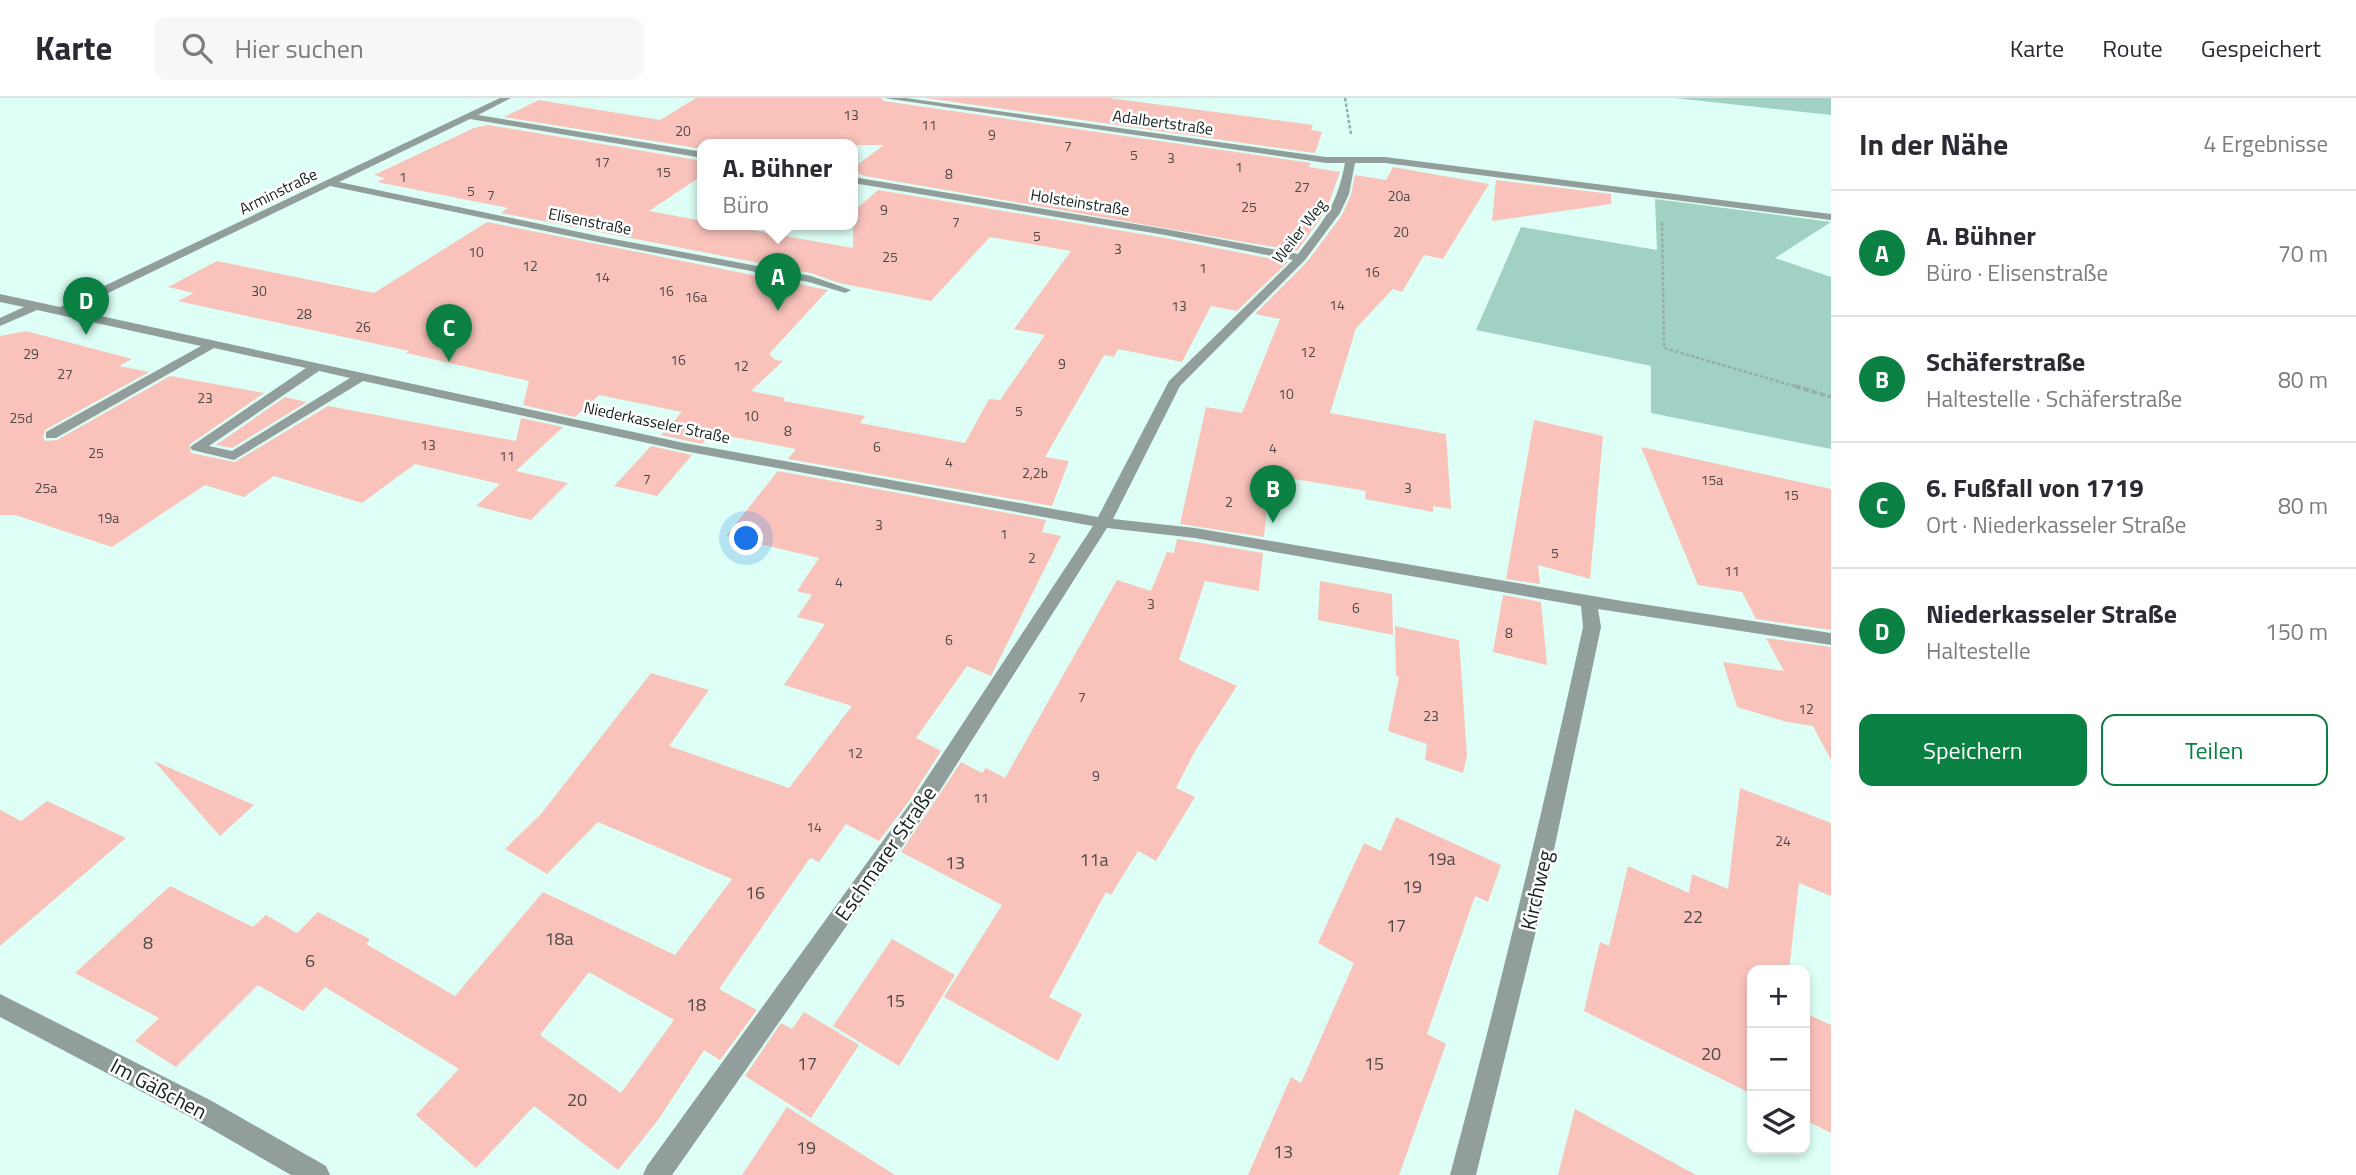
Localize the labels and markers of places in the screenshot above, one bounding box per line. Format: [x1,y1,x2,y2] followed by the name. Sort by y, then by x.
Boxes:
[755,253,801,311] pin: A
[63,277,109,335] pin: D
[426,304,472,362] pin: C
[1250,465,1296,523] pin: B

